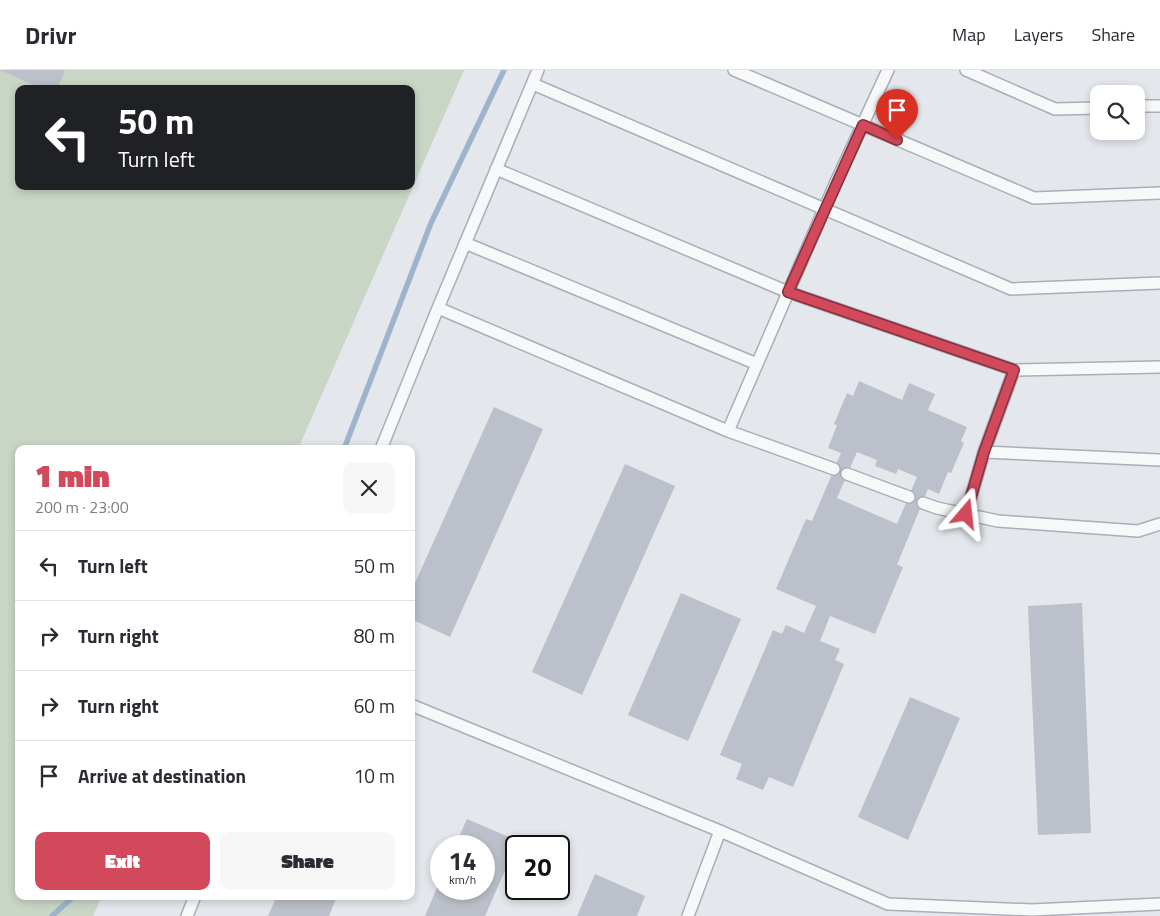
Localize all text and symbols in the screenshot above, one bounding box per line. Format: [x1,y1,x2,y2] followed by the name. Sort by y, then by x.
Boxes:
[25,17,76,53] text: Drivr
[952,21,986,48] text: Map
[1014,21,1063,48] text: Layers
[1091,21,1135,48] text: Share
[1090,85,1145,140] map controls
[1090,85,1145,140] button: search
[876,89,918,140] pin
[118,94,194,148] text: 50 m
[883,96,911,124] icon: arrive
[35,105,100,170] icon: left
[118,142,195,176] text: Turn left
[35,453,110,499] text: 1 min
[343,462,395,514] button: close
[939,487,991,539] position arrow
[35,495,129,519] text: 200 m · 23:00
[78,551,148,580] text: Turn left
[354,551,395,580] text: 50 m
[35,552,63,580] icon: left
[78,621,159,650] text: Turn right
[354,621,395,650] text: 80 m
[35,622,63,650] icon: right
[78,691,159,720] text: Turn right
[354,691,395,720] text: 60 m
[35,692,63,720] icon: right
[78,761,246,790] text: Arrive at destination
[354,761,395,790] text: 10 m
[35,762,63,790] icon: arrive
[35,832,210,890] button: Exit
[220,832,395,890] button: Share
[505,835,570,900] speed limit sign: 20
[448,842,477,880] text: 14
[449,870,476,889] text: km/h

